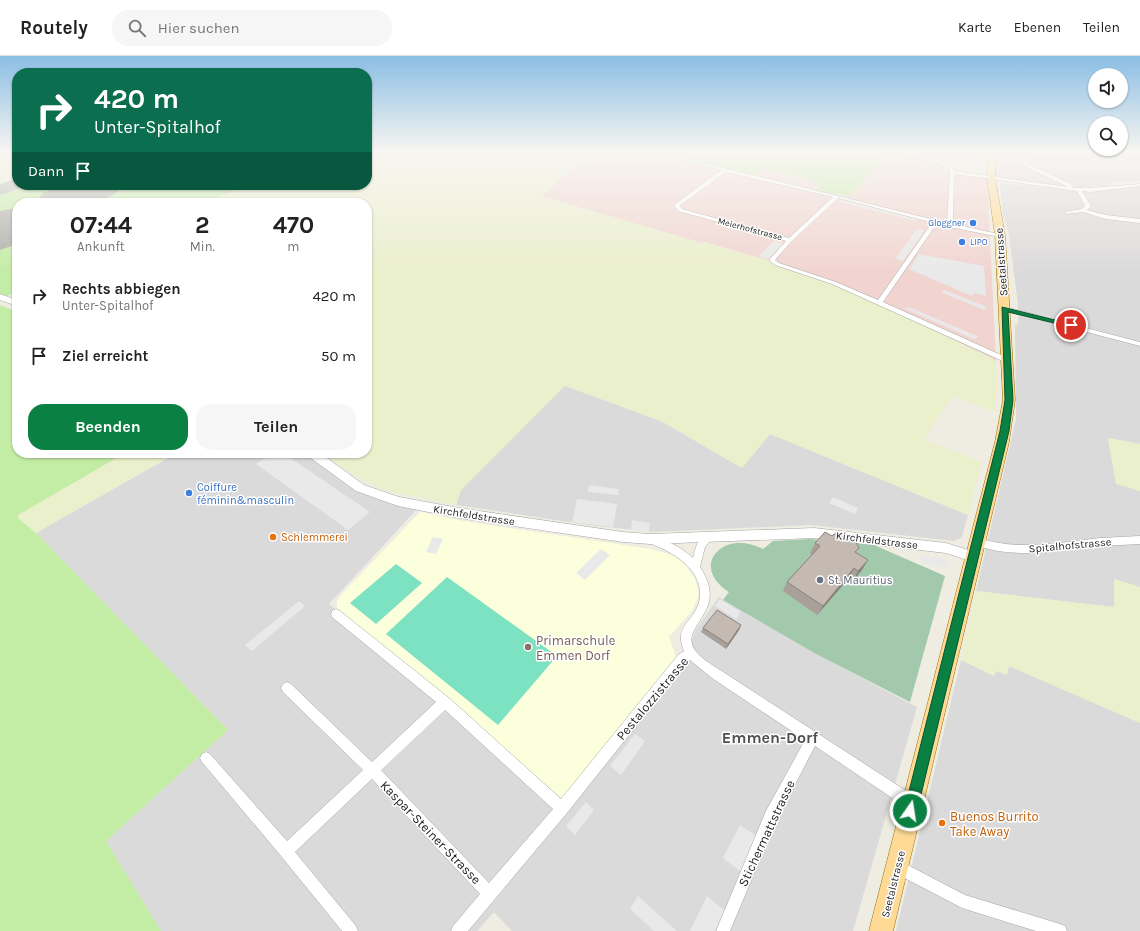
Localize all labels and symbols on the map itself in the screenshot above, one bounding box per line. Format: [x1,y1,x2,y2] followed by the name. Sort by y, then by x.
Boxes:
[717,216,784,243] street label: Meierhofstrasse
[928,218,966,228] place label: Gloggner
[968,218,978,228] marker: Gloggner
[993,227,1010,297] street label: Seetalstrasse
[957,237,967,247] marker: LIPO
[970,237,988,247] place label: LIPO
[1054,308,1088,342] pin
[197,481,294,507] place label: Coiffure féminin&masculin
[184,488,194,498] marker: Coiffure féminin&masculin
[432,503,516,528] street label: Kirchfeldstrasse
[835,529,919,552] street label: Kirchfeldstrasse
[281,531,348,544] place label: Schlemmerei
[268,532,278,542] marker: Schlemmerei
[1028,535,1112,556] street label: Spitalhofstrasse
[828,574,893,587] place label: St. Mauritius
[815,575,825,585] marker: St. Mauritius
[536,633,616,663] place label: Primarschule Emmen Dorf
[523,642,533,652] marker: Primarschule Emmen Dorf
[613,654,692,743] street label: Pestalozzistrasse
[722,728,818,747] district label: Emmen-Dorf
[735,777,798,889] street label: Stichermattstrasse
[377,778,484,887] street label: Kaspar-Steiner-Strasse
[889,790,931,832] position arrow
[950,809,1039,839] place label: Buenos Burrito Take Away
[937,818,947,828] marker: Buenos Burrito Take Away
[879,849,908,919] street label: Seetalstrasse

